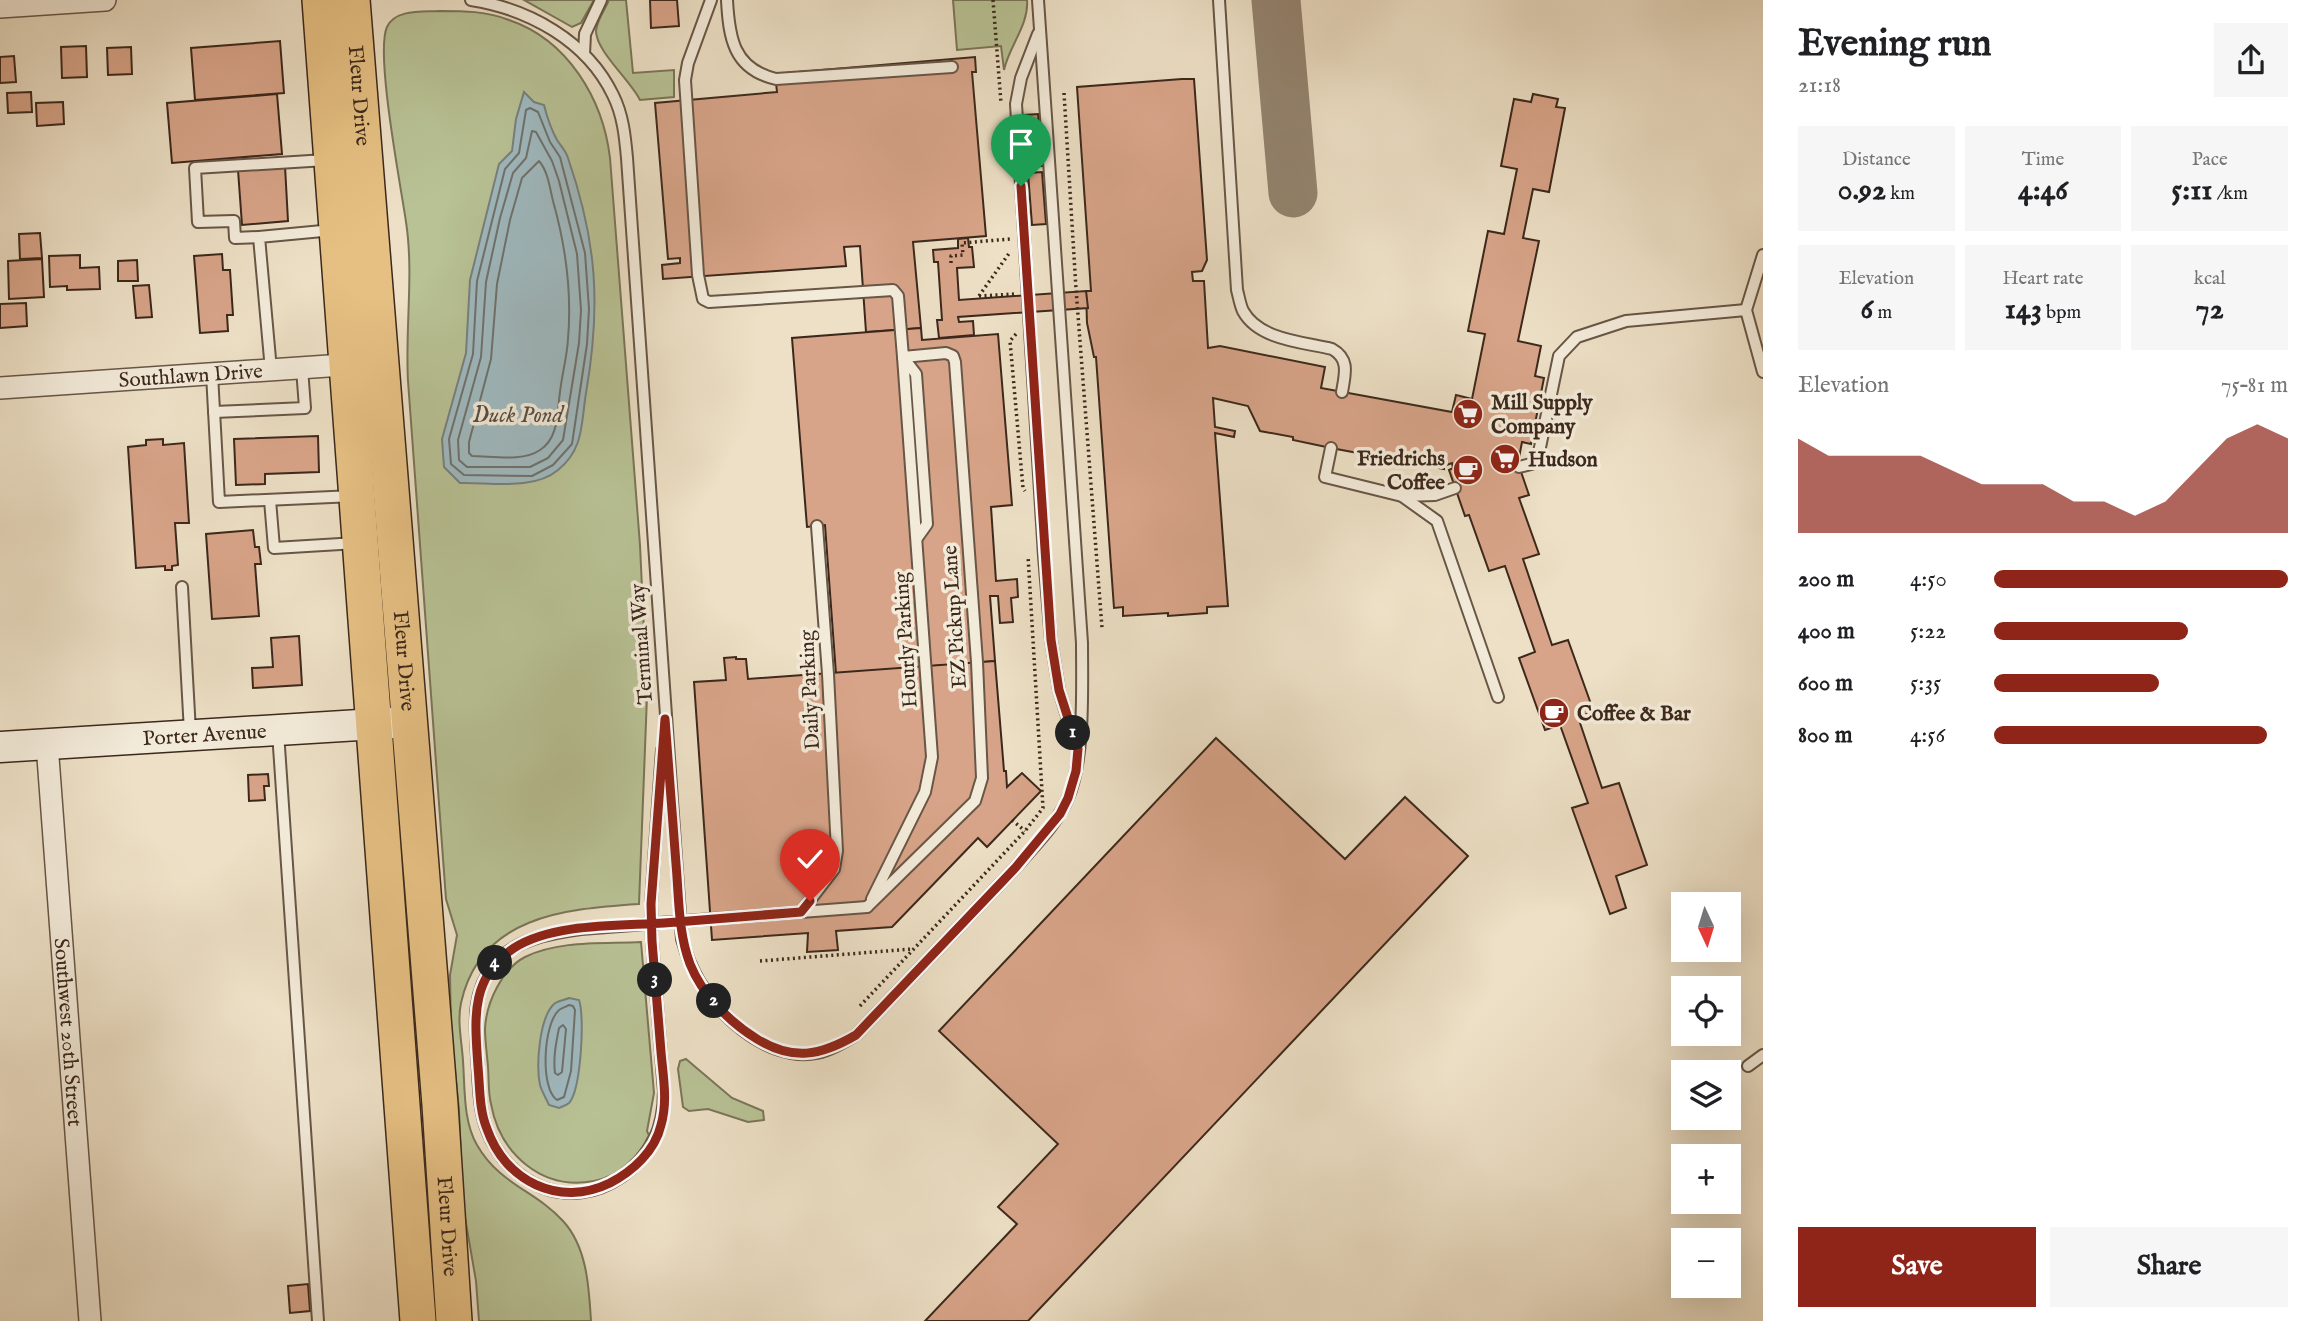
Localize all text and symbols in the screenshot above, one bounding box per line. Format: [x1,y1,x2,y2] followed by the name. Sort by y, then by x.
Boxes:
[1798,21,1992,69] text: Evening run
[2214,23,2288,97] button: share
[341,45,376,147] street label: Fleur Drive
[1798,71,1841,100] text: 21:18
[991,114,1051,186] pin
[1002,125,1040,163] icon: arrive
[1842,148,1911,172] text: Distance
[2022,148,2064,172] text: Time
[2192,148,2228,172] text: Pace
[1838,172,1886,210] text: 0.92
[2018,172,2068,210] text: 4:46
[2171,172,2213,210] text: 5:11
[1886,182,1915,206] text: km
[2213,182,2248,206] text: /km
[1839,267,1914,291] text: Elevation
[2002,267,2084,291] text: Heart rate
[2194,267,2226,291] text: kcal
[1861,291,1873,329] text: 6
[2005,291,2042,329] text: 143
[2196,291,2224,329] text: 72
[1873,301,1892,325] text: m
[2042,301,2081,325] text: bpm
[118,358,264,395] street label: Southlawn Drive
[1798,371,1889,400] text: Elevation
[2221,371,2288,400] text: 75–81 m
[1491,390,1593,441] place label: Mill Supply Company
[1451,397,1485,431] supermarket icon: Mill Supply Company
[473,401,566,430] water label: Duck Pond
[1488,442,1522,476] supermarket icon: Hudson
[1357,446,1445,497] place label: Friedrichs Coffee
[1528,447,1598,474] place label: Hudson
[1451,453,1485,487] cafe icon: Friedrichs Coffee
[937,544,974,689] street label: EZ Pickup Lane
[1798,565,1854,594] text: 200 m
[1910,565,1947,594] text: 4:50
[888,570,925,709] street label: Hourly Parking
[625,582,660,705] street label: Terminal Way
[386,610,421,713] street label: Fleur Drive
[1798,617,1855,646] text: 400 m
[1910,617,1946,646] text: 5:22
[794,629,827,751] street label: Daily Parking
[1798,669,1853,698] text: 600 m
[1910,669,1941,698] text: 5:35
[1537,696,1571,730] cafe icon: Coffee & Bar
[1577,701,1691,728] place label: Coffee & Bar
[1056,716,1090,750] pin: 1
[142,719,268,753] street label: Porter Avenue
[1069,720,1076,744] text: 1
[1798,721,1852,750] text: 800 m
[1910,721,1945,750] text: 4:56
[780,829,840,901] pin
[791,840,829,878] icon: check
[1671,892,1741,962] north arrow
[1671,892,1741,1298] map controls
[46,937,87,1128] street label: Southwest 20th Street
[477,946,512,981] pin: 4
[490,950,499,974] text: 4
[638,962,672,998] pin: 3
[651,967,658,991] text: 3
[1671,976,1741,1046] button: locate
[696,984,732,1018] pin: 2
[709,988,718,1012] text: 2
[1671,1060,1741,1130] button: layers
[1671,1144,1741,1214] button: +
[430,1175,463,1278] street label: Fleur Drive
[1798,1227,2036,1307] button: Save
[2050,1227,2288,1307] button: Share
[1671,1228,1741,1298] button: −

